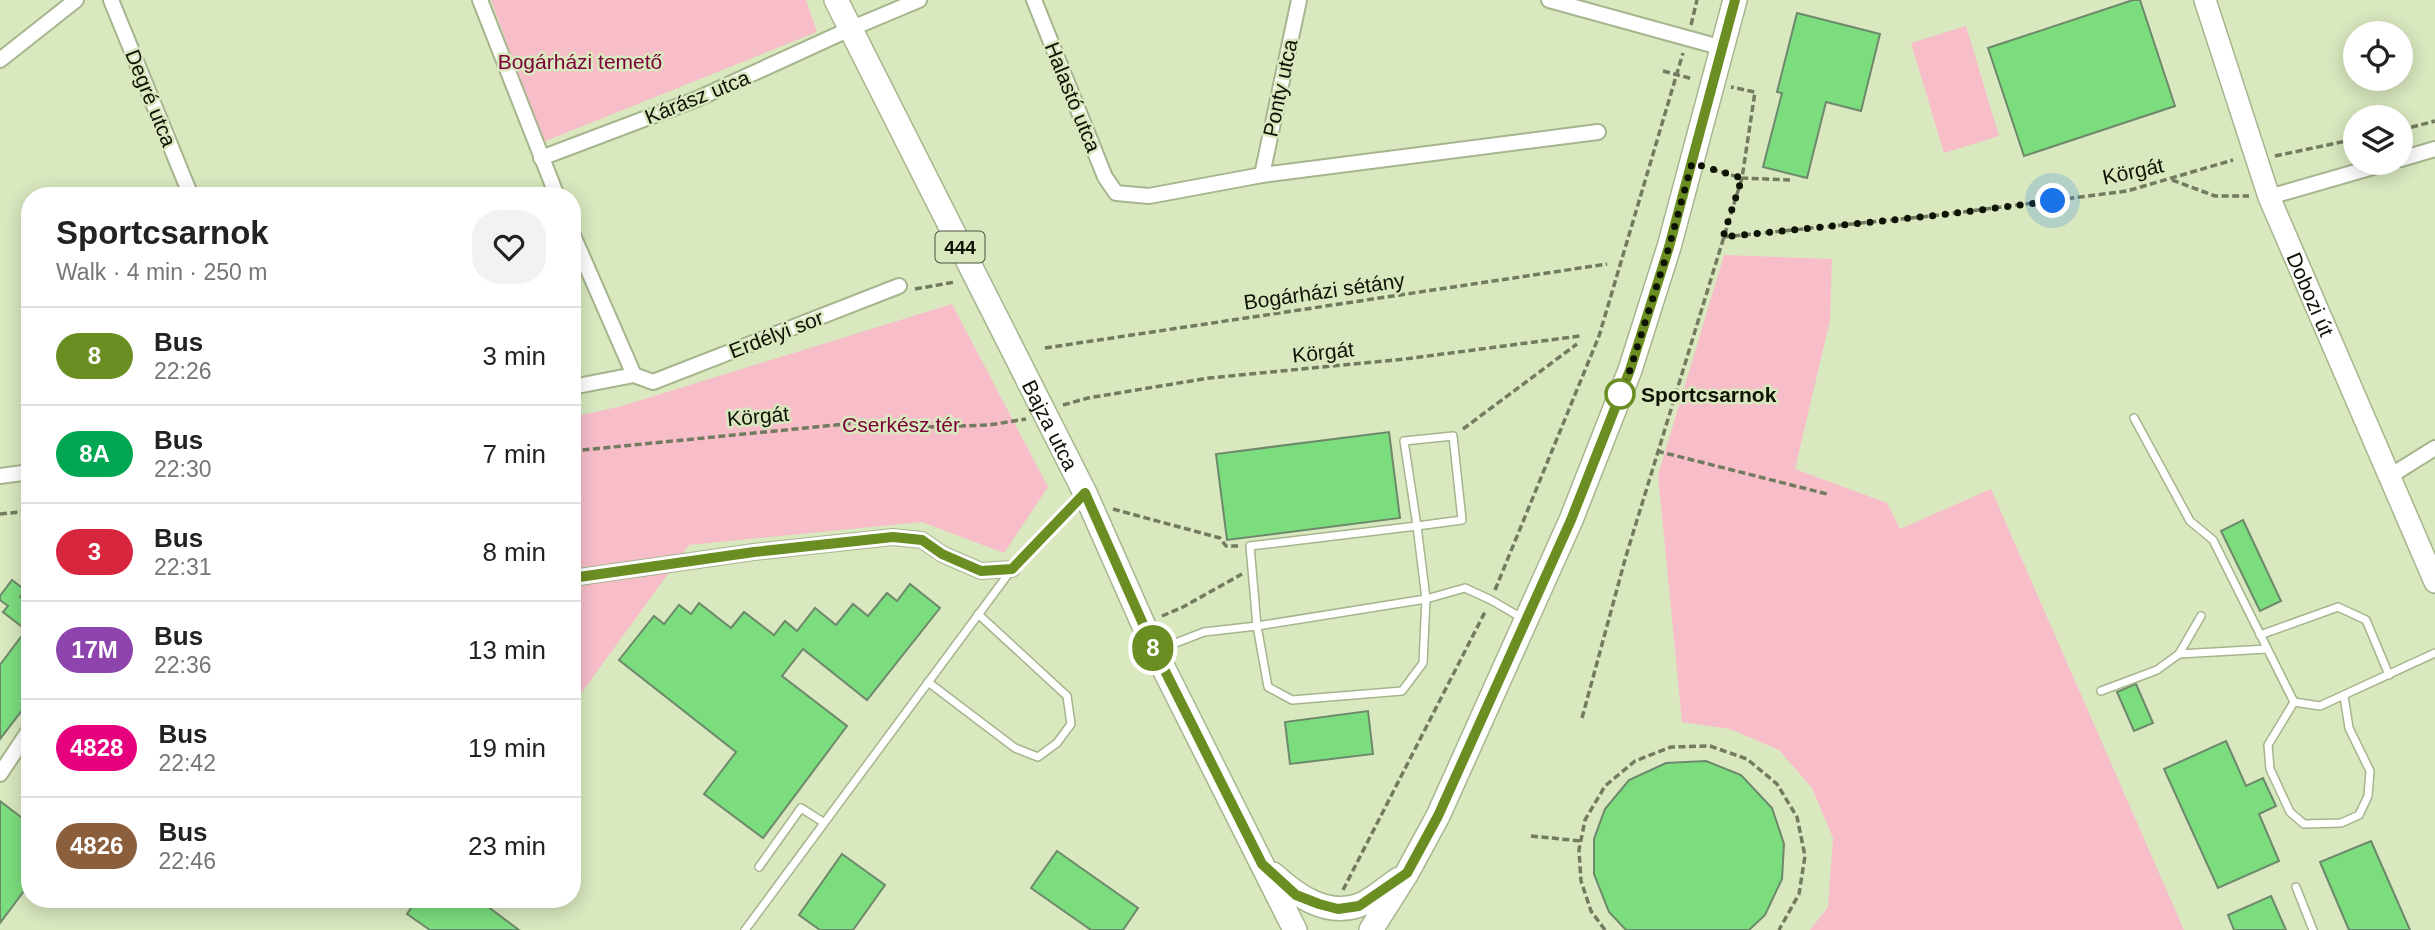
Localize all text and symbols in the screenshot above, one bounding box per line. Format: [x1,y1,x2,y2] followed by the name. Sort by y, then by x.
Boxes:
[2343,21,2413,175] map controls
[2343,21,2413,91] button: locate
[1258,37,1302,139] street label: Ponty utca
[1040,39,1106,156] street label: Halastó utca
[121,46,181,150] street label: Degré utca
[498,50,662,73] park label: Bogárházi temető
[641,65,753,128] street label: Kárász utca
[2343,105,2413,175] button: layers
[2100,153,2166,189] street label: Körgát
[2035,183,2070,218] your location
[472,210,546,284] button: heart
[56,214,269,251] text: Sportcsarnok
[936,232,984,262] road number: 444
[2283,249,2339,340] street label: Dobozi út
[56,259,267,285] text: Walk · 4 min · 250 m
[1242,268,1406,314] street label: Bogárházi sétány
[726,305,826,363] street label: Erdélyi sor
[154,327,203,357] text: Bus
[1291,337,1355,367] street label: Körgát
[482,341,546,371] text: 3 min
[88,342,101,369] text: 8
[154,358,212,384] text: 22:26
[1018,376,1083,474] street label: Bajza utca
[1605,379,1635,409] marker: Sportcsarnok
[1641,383,1777,406] place label: Sportcsarnok
[726,402,790,430] street label: Körgát
[842,413,960,436] park label: Cserkész tér
[154,425,203,455] text: Bus
[482,439,546,469] text: 7 min
[79,440,110,467] text: 8A
[154,456,212,482] text: 22:30
[154,523,203,553] text: Bus
[482,537,546,567] text: 8 min
[88,538,101,565] text: 3
[154,554,212,580] text: 22:31
[154,621,203,651] text: Bus
[1130,625,1176,671] line badge: 8
[1146,634,1160,661] text: 8
[468,635,546,665] text: 13 min
[71,636,118,663] text: 17M
[154,652,212,678] text: 22:36
[158,719,208,749] text: Bus
[468,733,546,763] text: 19 min
[70,734,123,761] text: 4828
[158,750,216,776] text: 22:42
[158,817,208,847] text: Bus
[468,831,546,861] text: 23 min
[70,832,123,859] text: 4826
[158,848,216,874] text: 22:46

